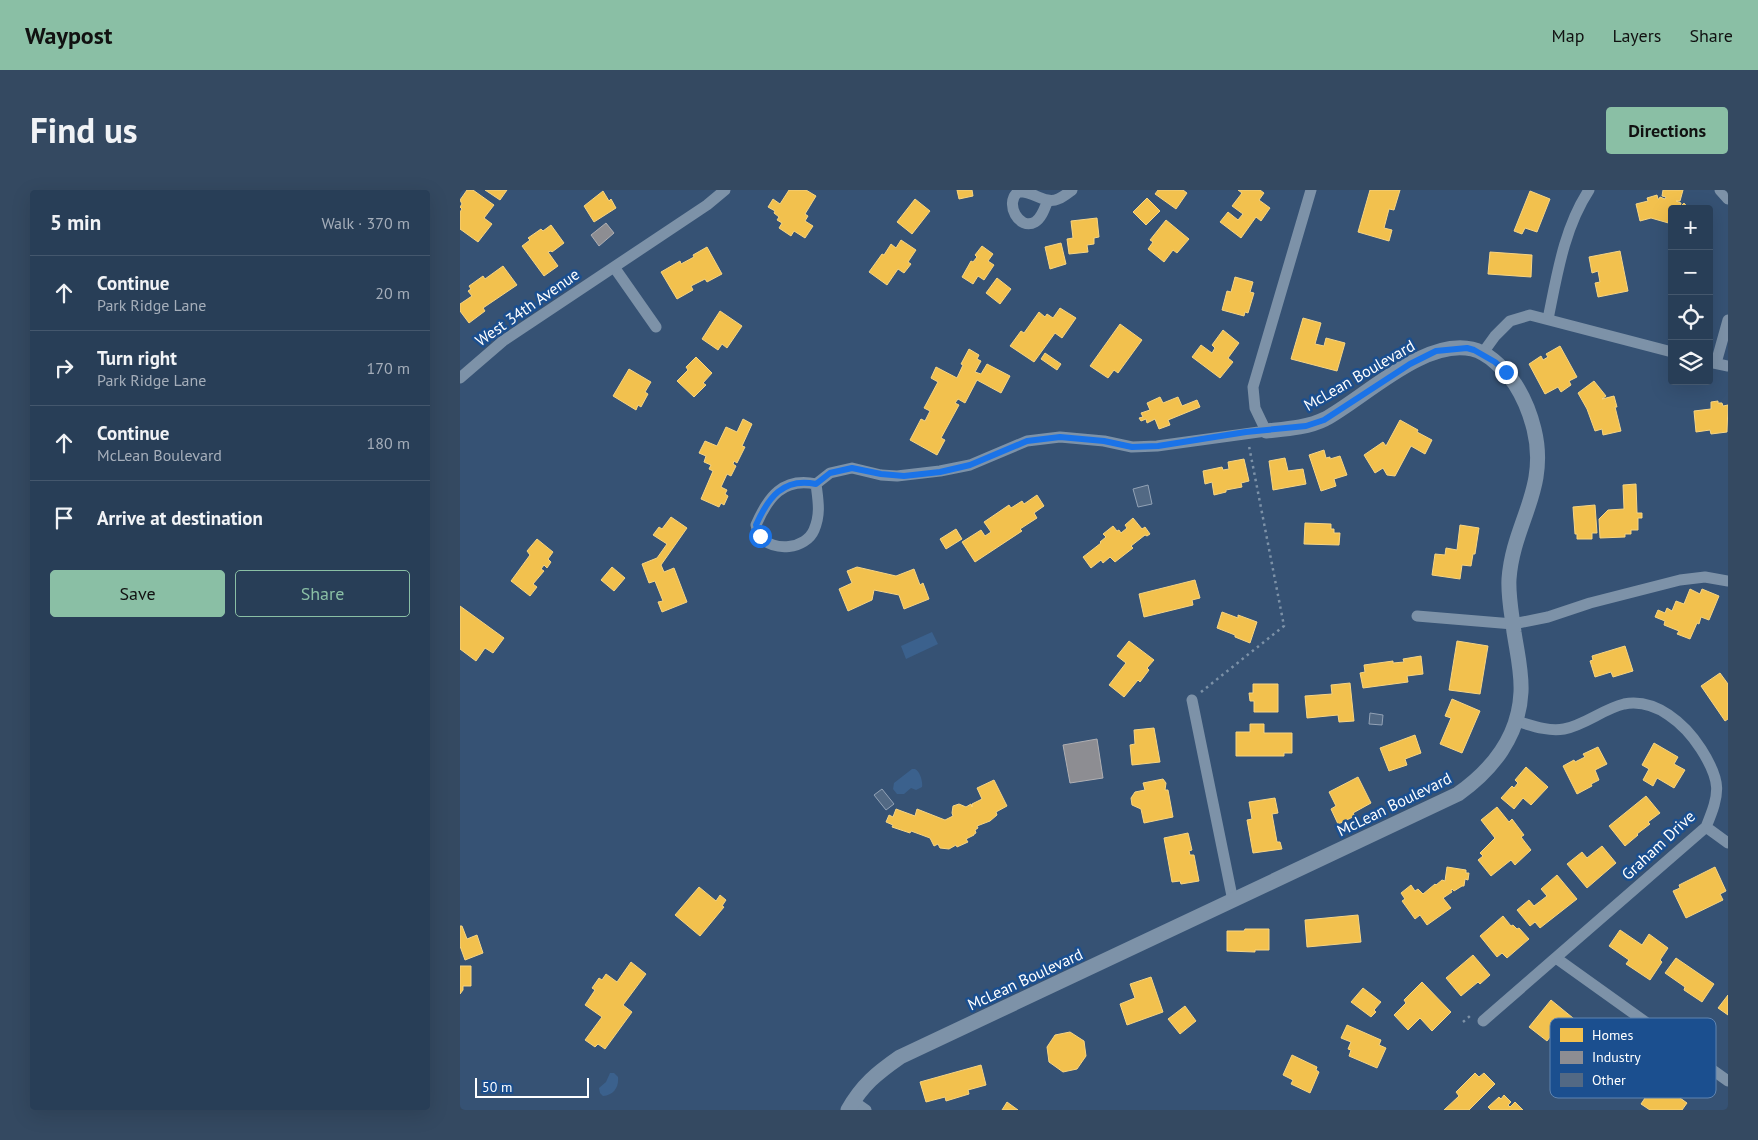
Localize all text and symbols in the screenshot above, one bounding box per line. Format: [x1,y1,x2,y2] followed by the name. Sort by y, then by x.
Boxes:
[25,20,112,51] text: Waypost
[1552,24,1584,47] text: Map
[1612,24,1661,47] text: Layers
[1689,24,1733,47] text: Share
[30,107,138,153] text: Find us
[1606,107,1728,154] button: Directions
[1668,205,1713,385] map controls
[1668,205,1713,250] button: +
[50,209,101,236] text: 5 min
[321,213,410,233] text: Walk · 370 m
[1668,250,1713,295] button: −
[471,264,583,350] street label: West 34th Avenue
[97,271,169,295] text: Continue
[50,279,78,307] icon: ahead
[375,283,410,303] text: 20 m
[97,295,206,315] text: Park Ridge Lane
[1668,295,1713,340] button: locate
[1300,335,1418,415] street label: McLean Boulevard
[1668,340,1713,385] button: layers
[97,346,177,370] text: Turn right
[50,354,78,382] icon: right
[367,358,410,378] text: 170 m
[1495,361,1518,384] route end
[97,370,206,390] text: Park Ridge Lane
[97,421,169,445] text: Continue
[50,429,78,457] icon: ahead
[367,433,410,453] text: 180 m
[97,445,222,465] text: McLean Boulevard
[50,504,78,532] icon: arrive
[97,506,263,530] text: Arrive at destination
[749,525,772,548] route start
[50,570,225,617] button: Save
[235,570,410,617] button: Share
[1333,768,1455,840] street label: McLean Boulevard
[1617,806,1699,884] street label: Graham Drive
[964,944,1086,1014] street label: McLean Boulevard
[1550,1018,1716,1098] legend
[1592,1026,1633,1044] text: Homes
[1592,1048,1641,1066] text: Industry
[1592,1071,1626,1089] text: Other
[475,1075,589,1098] scale bar
[482,1078,512,1096] text: 50 m

